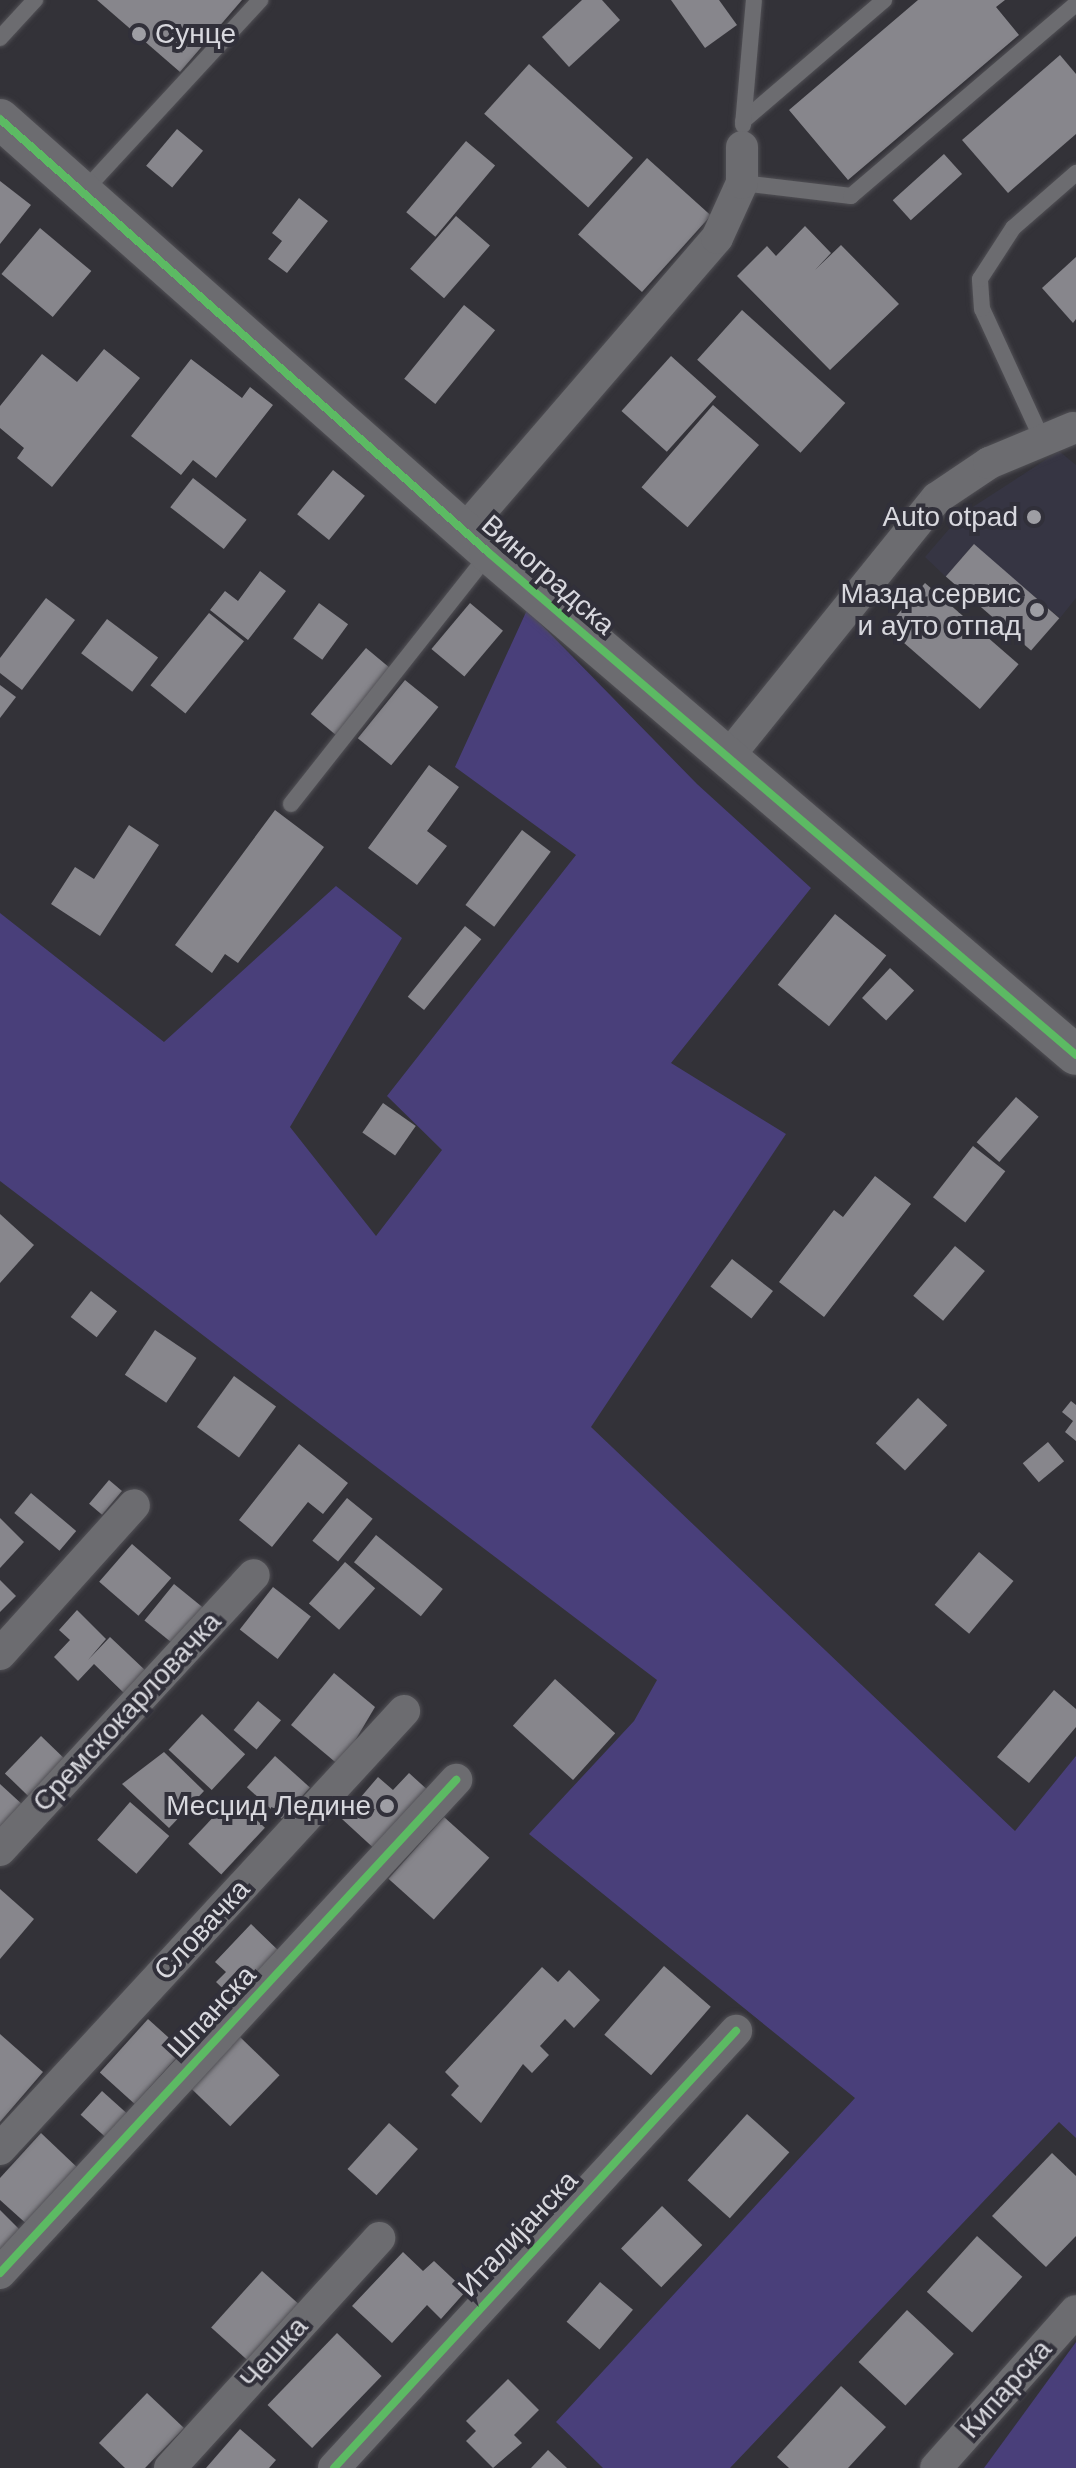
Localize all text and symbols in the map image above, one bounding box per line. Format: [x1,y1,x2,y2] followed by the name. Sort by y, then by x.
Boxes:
[155,17,236,51] place label: Сунце
[130,25,148,43] marker: Сунце
[883,500,1018,534] place label: Auto otpad
[475,508,621,642] street label: Виноградска
[1025,508,1043,526] marker: Auto otpad
[841,577,1021,643] place label: Мазда сервис и ауто отпад
[1028,601,1046,619] marker: Мазда сервис и ауто отпад
[26,1605,228,1819] street label: Сремскокарловачка
[166,1789,371,1823] place label: Месџид Ледине
[378,1797,396,1815] marker: Месџид Ледине
[147,1873,257,1987] street label: Словачка
[161,1959,263,2065] street label: Шпанска
[451,2164,585,2304] street label: Италијанска
[233,2310,315,2396] street label: Чешка
[953,2333,1059,2445] street label: Кипарска

